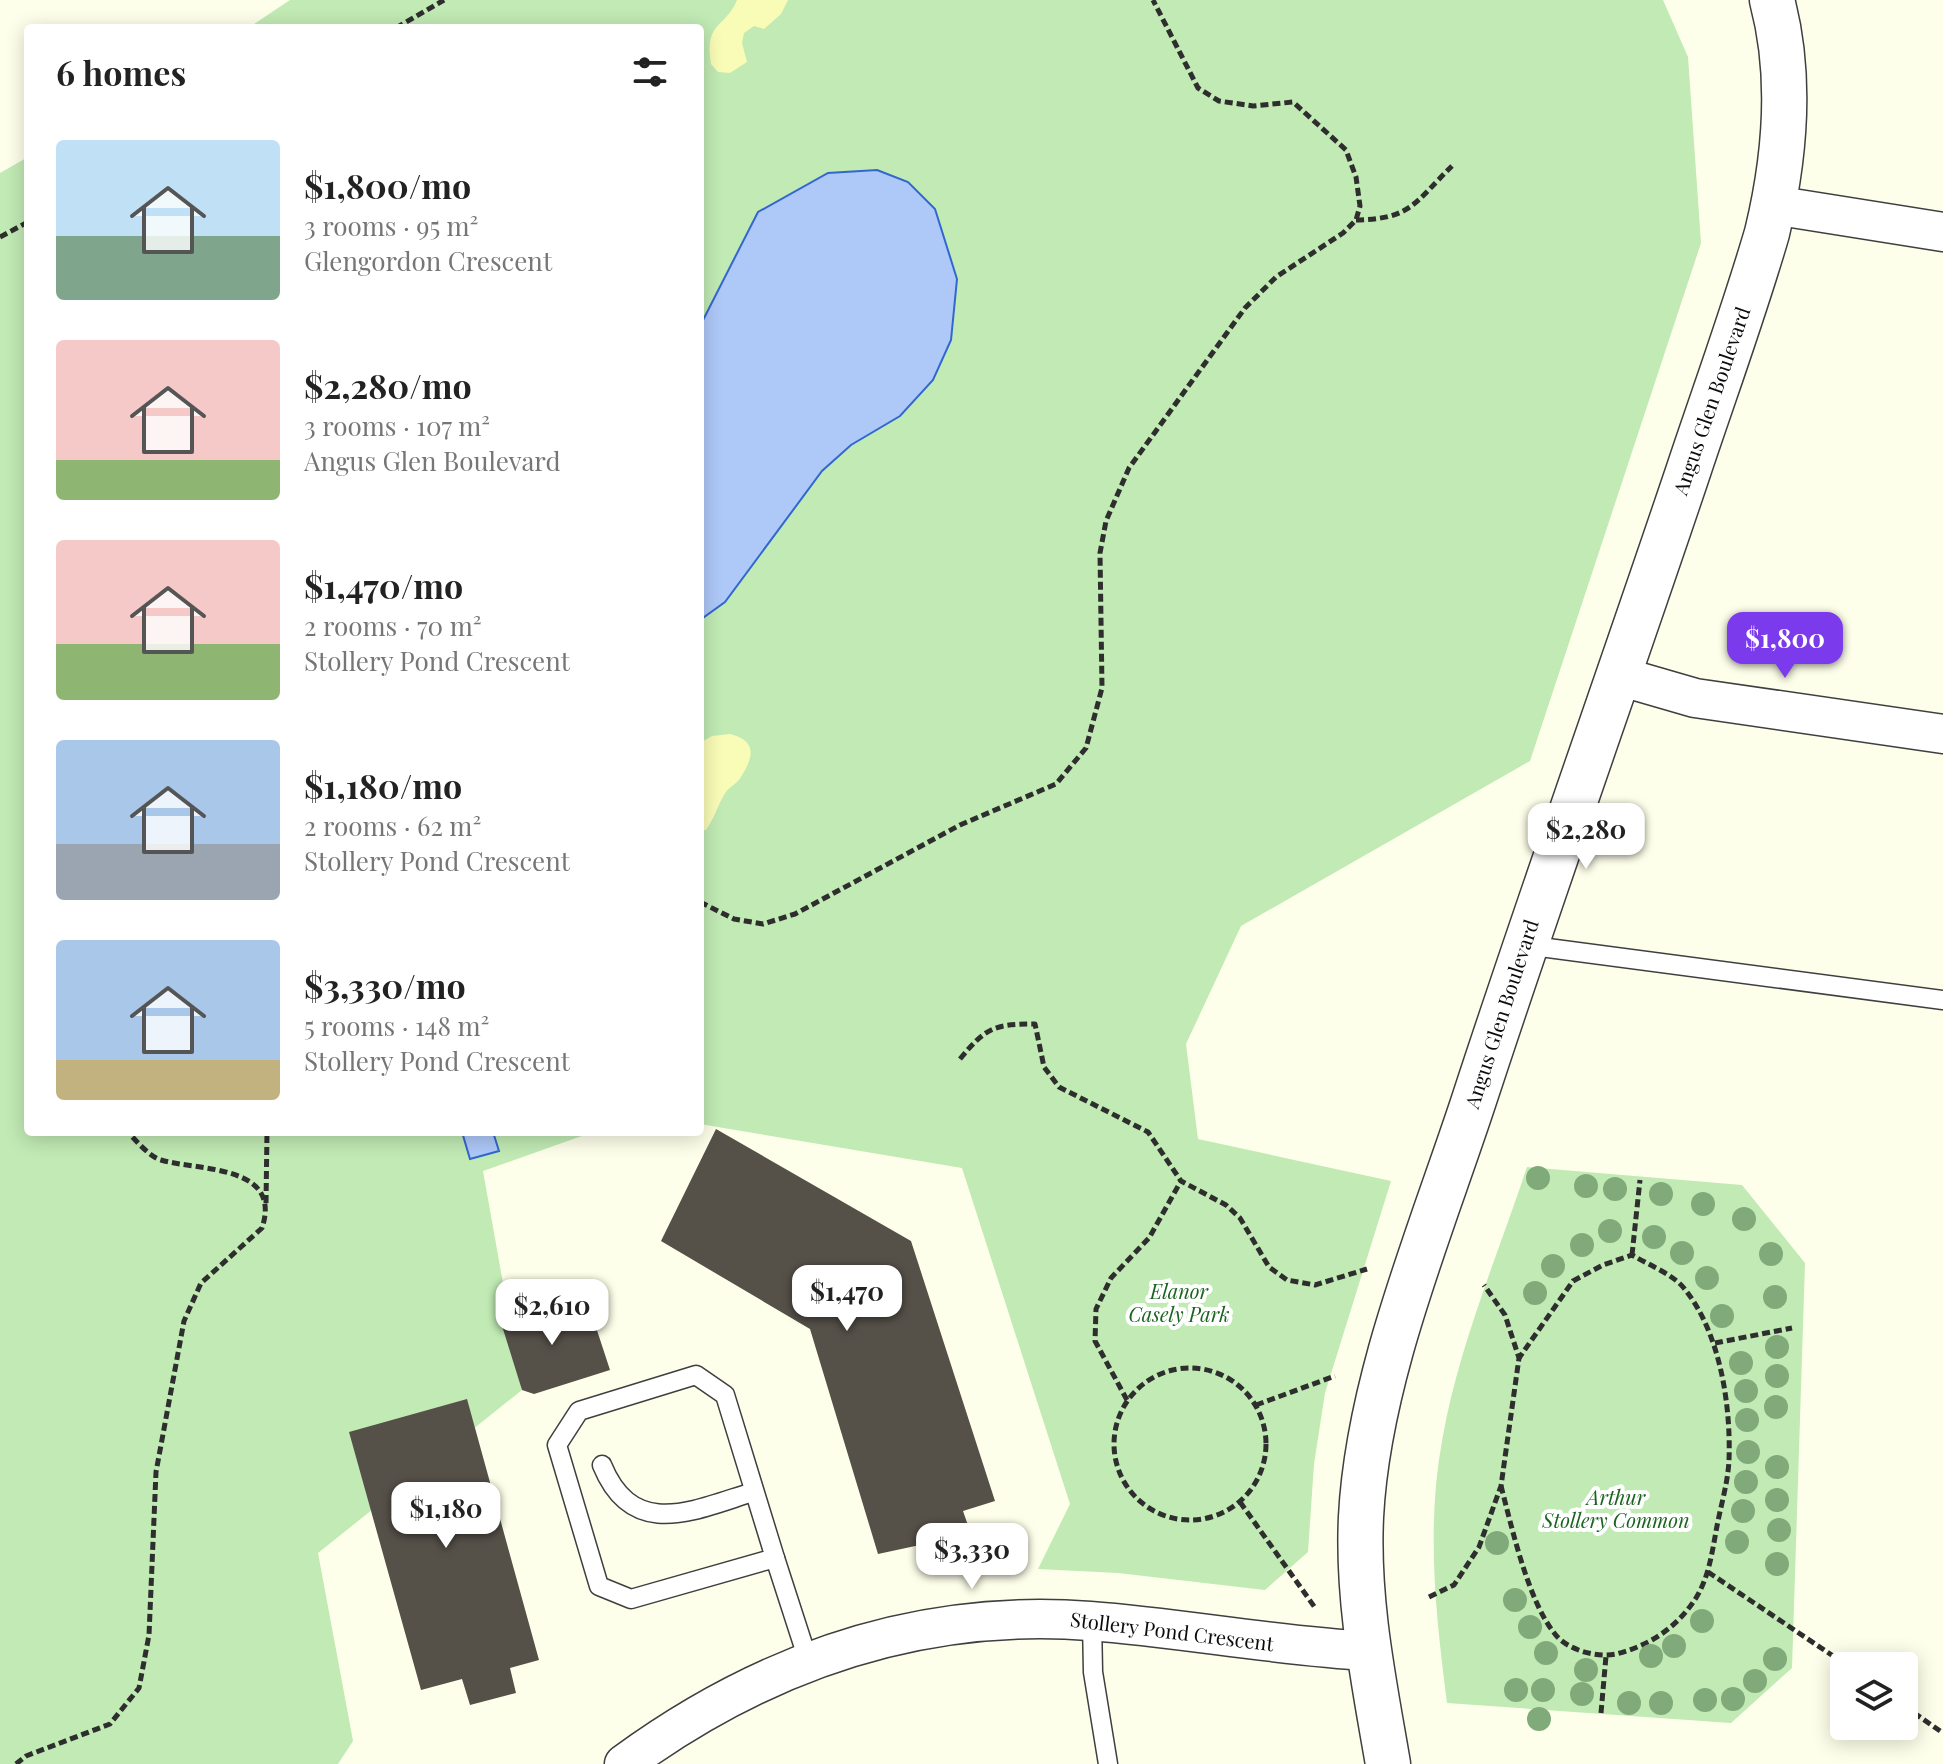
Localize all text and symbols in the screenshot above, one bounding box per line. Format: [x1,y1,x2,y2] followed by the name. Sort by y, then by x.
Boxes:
[56,49,186,95] text: 6 homes
[628,50,672,94] icon: filters
[304,162,471,208] text: $1,800/mo
[120,172,216,268] icon: home
[304,208,478,243] text: 3 rooms · 95 m²
[304,243,552,278] text: Glengordon Crescent
[1665,302,1756,499] street label: Angus Glen Boulevard
[304,362,472,408] text: $2,280/mo
[120,372,216,468] icon: home
[304,408,490,443] text: 3 rooms · 107 m²
[304,443,561,478] text: Angus Glen Boulevard
[304,562,463,608] text: $1,470/mo
[120,572,216,668] icon: home
[304,608,482,643] text: 2 rooms · 70 m²
[1720,612,1850,680] pin: $1,800
[1745,620,1825,655] text: $1,800
[304,643,570,678] text: Stollery Pond Crescent
[304,762,462,808] text: $1,180/mo
[120,772,216,868] icon: home
[1521,803,1651,871] pin: $2,280
[304,808,481,843] text: 2 rooms · 62 m²
[1546,811,1626,846] text: $2,280
[304,843,570,878] text: Stollery Pond Crescent
[1457,915,1544,1112] street label: Angus Glen Boulevard
[304,962,466,1008] text: $3,330/mo
[120,972,216,1068] icon: home
[304,1008,489,1043] text: 5 rooms · 148 m²
[304,1043,570,1078] text: Stollery Pond Crescent
[782,1265,912,1333] pin: $1,470
[810,1273,884,1308] text: $1,470
[1128,1277,1230,1327] park label: Elanor Casely Park
[487,1279,617,1347] pin: $2,610
[514,1287,590,1322] text: $2,610
[381,1482,511,1550] pin: $1,180
[1541,1483,1690,1533] park label: Arthur Stollery Common
[409,1490,483,1525] text: $1,180
[907,1523,1037,1591] pin: $3,330
[934,1531,1010,1566] text: $3,330
[1069,1605,1276,1656] street label: Stollery Pond Crescent
[1830,1652,1918,1740] map controls
[1830,1652,1918,1740] button: layers

